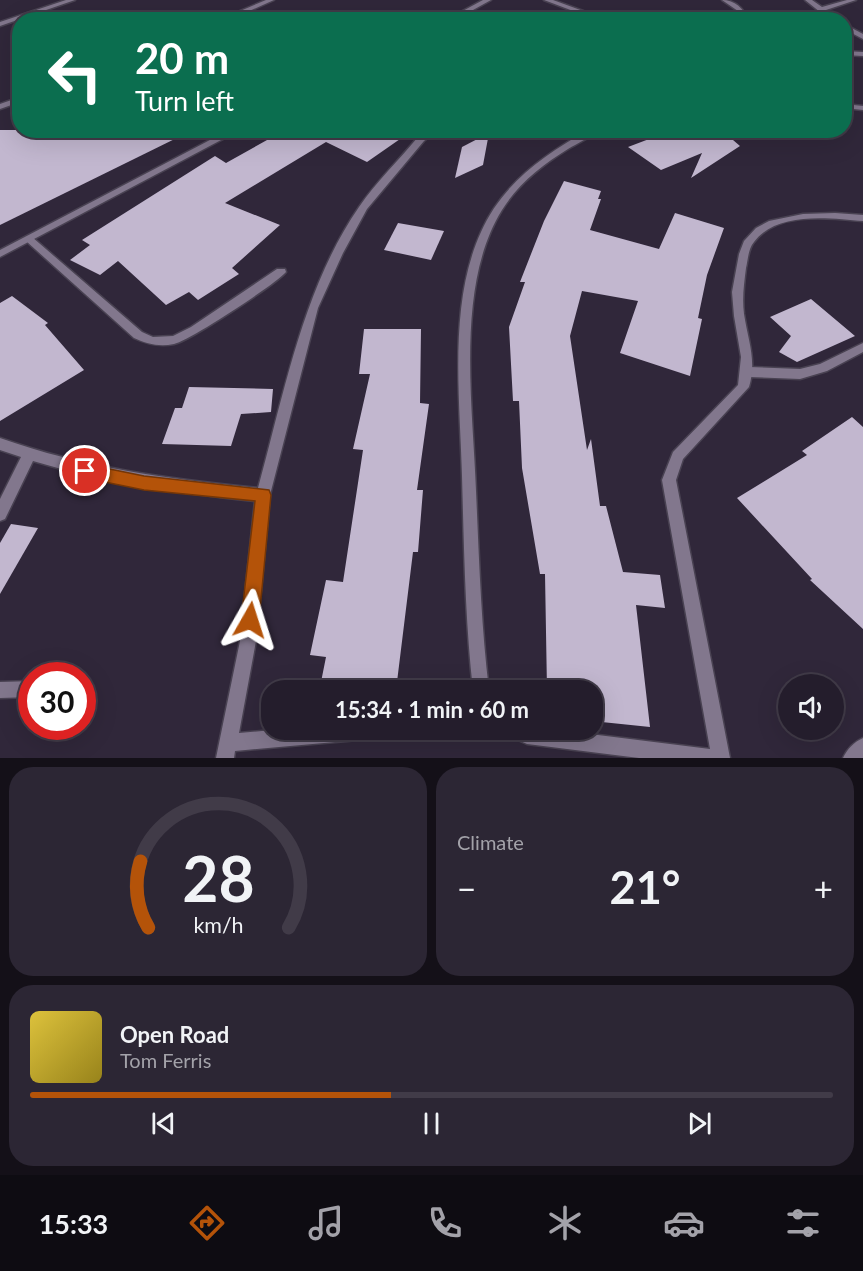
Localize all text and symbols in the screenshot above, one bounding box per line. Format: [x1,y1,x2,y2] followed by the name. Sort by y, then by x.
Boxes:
[135,33,229,83] text: 20 m
[36,36,114,114] icon: left
[135,84,234,117] text: Turn left
[59,445,110,496] pin
[68,454,101,487] icon: arrive
[218,588,282,652] position arrow
[18,662,96,740] speed limit sign: 30
[778,674,844,740] map controls
[778,674,844,740] button: sound
[335,696,529,723] text: 15:34 · 1 min · 60 m
[457,830,524,854] text: Climate
[182,840,254,915] text: 28
[610,860,680,914] text: 21°
[457,868,476,908] text: −
[814,868,833,908] text: +
[193,913,243,939] text: km/h
[120,1021,229,1048] text: Open Road
[120,1048,211,1072] text: Tom Ferris
[147,1107,180,1140] icon: previous
[415,1107,448,1140] icon: pause
[683,1107,716,1140] icon: next
[186,1202,228,1244] icon: directions
[305,1202,347,1244] icon: music
[424,1202,466,1244] icon: phone
[544,1202,586,1244] icon: climate
[663,1202,705,1244] icon: car
[782,1202,824,1244] icon: filters
[39,1207,108,1240] text: 15:33

